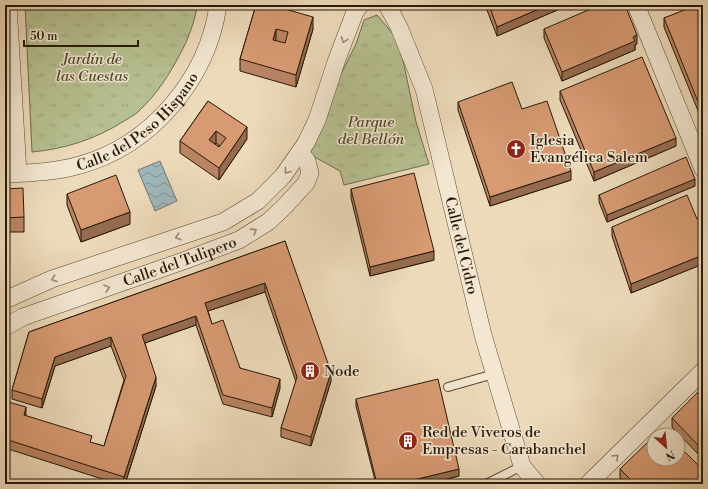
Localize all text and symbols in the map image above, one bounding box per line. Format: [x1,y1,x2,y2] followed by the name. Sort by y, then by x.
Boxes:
[24,22,138,48] scale bar
[30,29,58,44] text: 50 m
[341,36,349,44] one-way arrow
[56,50,128,86] park label: Jardín de las Cuestas
[74,69,202,175] street label: Calle del Peso Hispano
[338,113,405,149] park label: Parque del Bellón
[530,131,648,167] place label: Iglesia Evangélica Salem
[505,138,527,160] church icon: Iglesia Evangélica Salem
[284,167,291,174] one-way arrow
[441,195,482,296] street label: Calle del Cidro
[250,228,257,235] one-way arrow
[121,232,239,291] street label: Calle del Tulipero
[174,232,181,241] one-way arrow
[51,274,58,282] one-way arrow
[103,284,110,292] one-way arrow
[299,360,321,382] building icon: Node
[324,362,360,381] place label: Node
[422,423,587,459] place label: Red de Viveros de Empresas - Carabanchel
[646,427,686,467] north arrow
[397,430,419,452] building icon: Red de Viveros de Empresas - Carabanchel
[663,447,677,463] text: N
[611,454,619,462] one-way arrow

